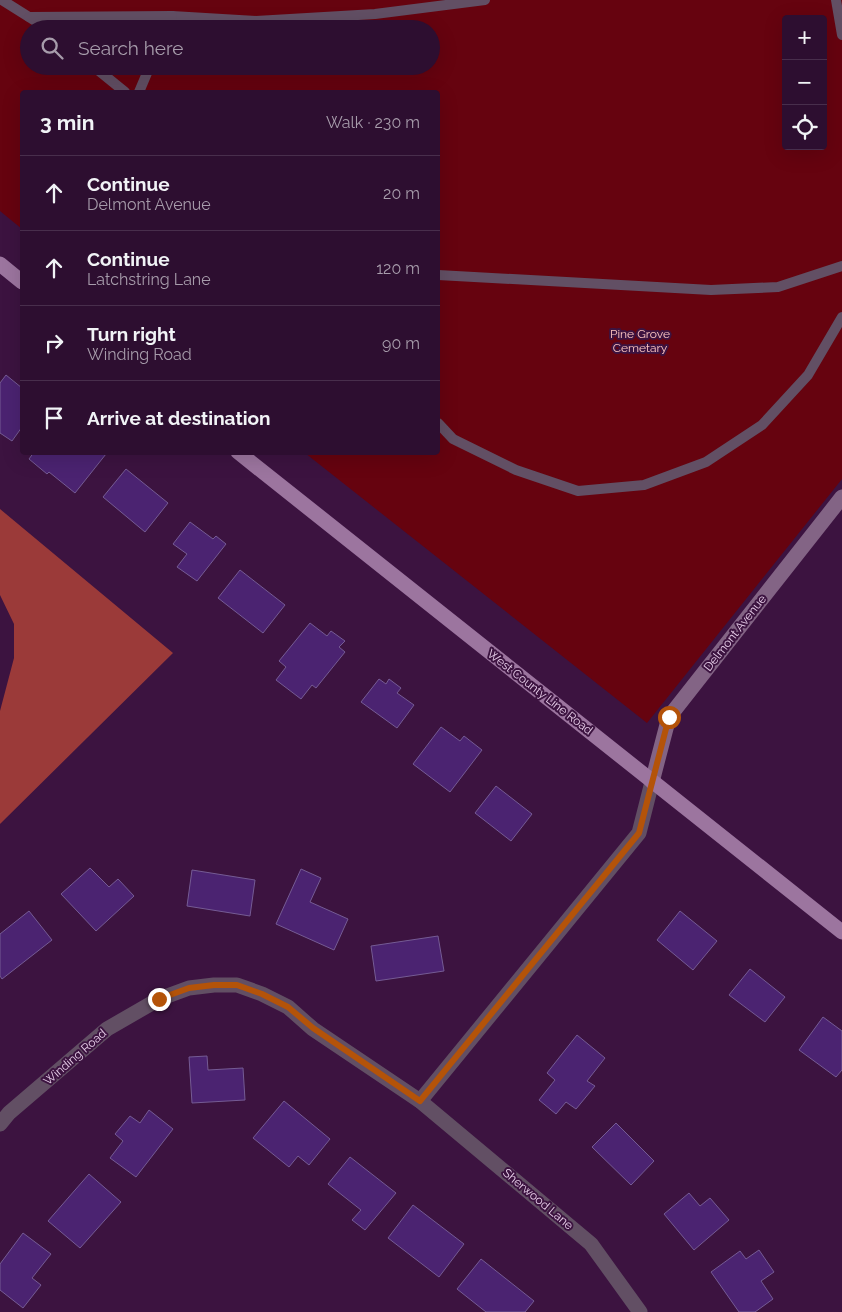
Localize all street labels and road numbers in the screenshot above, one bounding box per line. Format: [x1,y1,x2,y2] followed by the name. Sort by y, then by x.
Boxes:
[701,592,769,674] street label: Delmont Avenue
[485,647,595,737] street label: West County Line Road
[41,1026,109,1088] street label: Winding Road
[500,1166,576,1232] street label: Sherwood Lane

